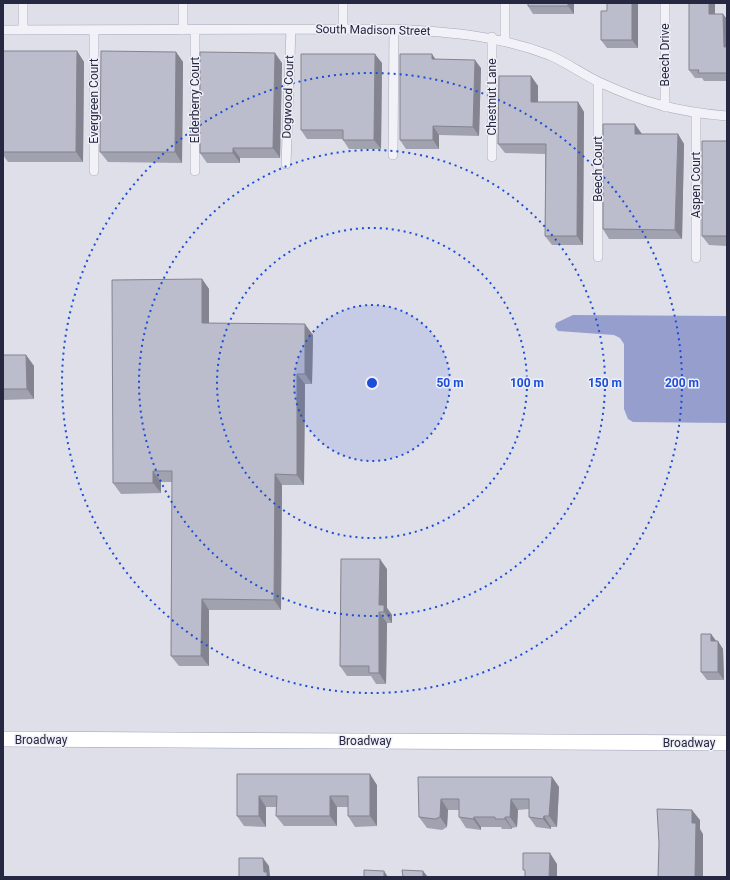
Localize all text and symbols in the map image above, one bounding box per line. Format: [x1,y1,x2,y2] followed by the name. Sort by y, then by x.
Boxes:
[315,22,431,38] street label: South Madison Street
[658,23,672,87] street label: Beech Drive
[280,55,296,139] street label: Dogwood Court
[188,57,202,143] street label: Elderberry Court
[87,58,101,144] street label: Evergreen Court
[485,58,499,136] street label: Chestnut Lane
[591,136,605,202] street label: Beech Court
[689,152,703,218] street label: Aspen Court
[365,376,379,390] centre of rings
[436,376,464,390] text: 50 m
[510,376,544,390] text: 100 m
[588,376,622,390] text: 150 m
[665,376,699,390] text: 200 m
[15,733,68,747] street label: Broadway
[339,734,392,748] street label: Broadway
[663,736,716,750] street label: Broadway

